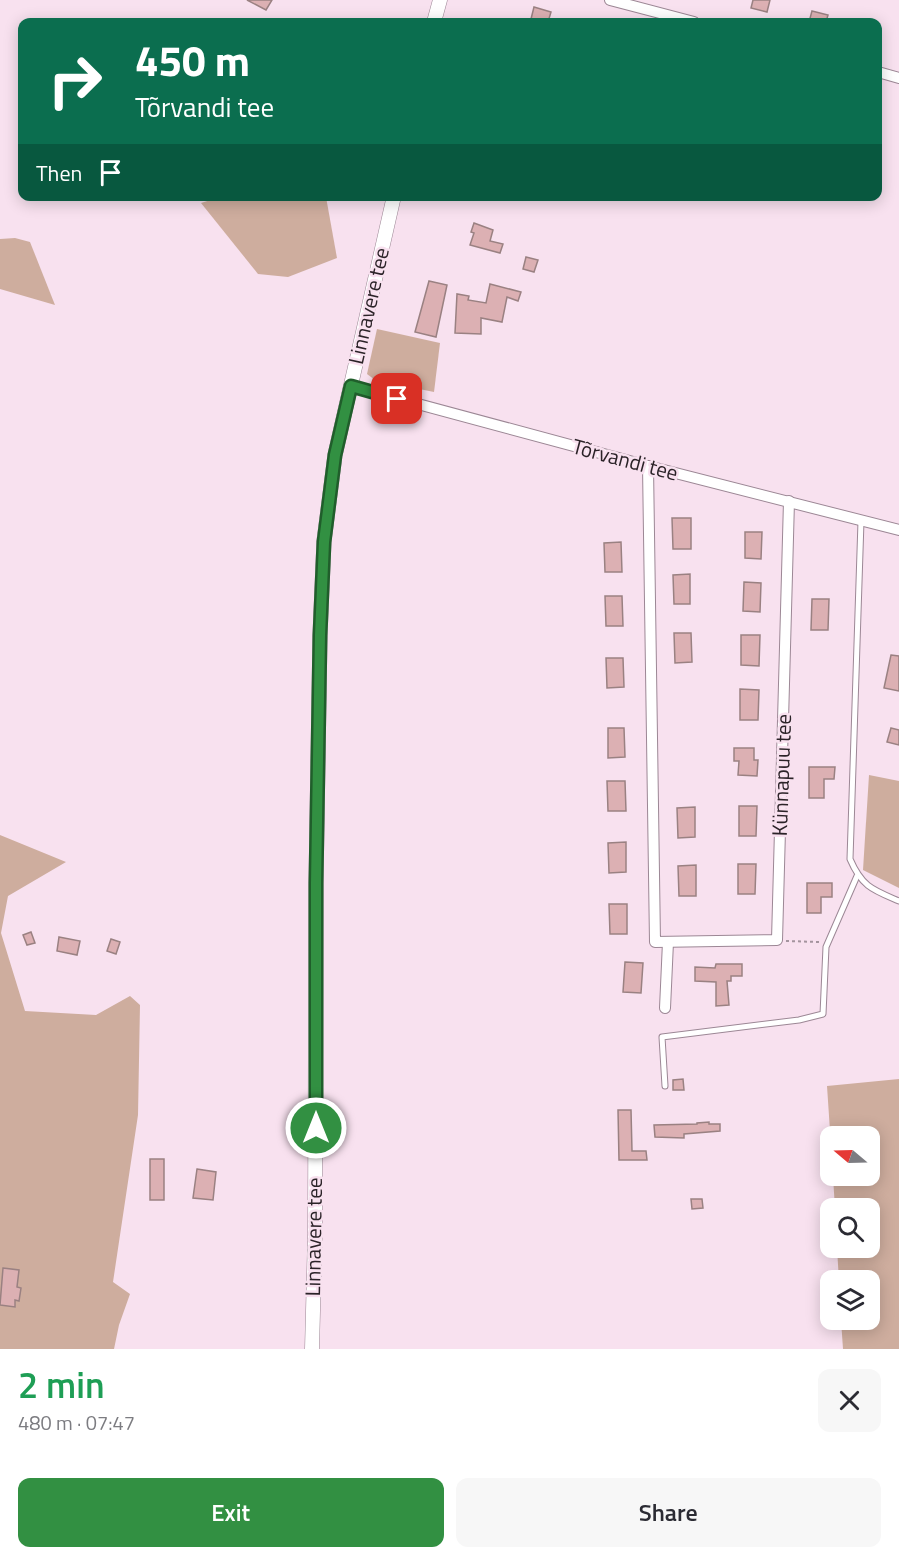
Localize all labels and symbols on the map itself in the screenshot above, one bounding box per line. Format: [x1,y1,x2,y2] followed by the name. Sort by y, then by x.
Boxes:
[339,244,397,367] street label: Linnavere tee
[371,373,422,424] pin
[569,430,682,488] street label: Tõrvandi tee
[763,713,799,837] street label: Künnapuu tee
[284,1096,348,1160] position arrow
[820,1126,880,1186] north arrow
[296,1177,330,1297] street label: Linnavere tee

